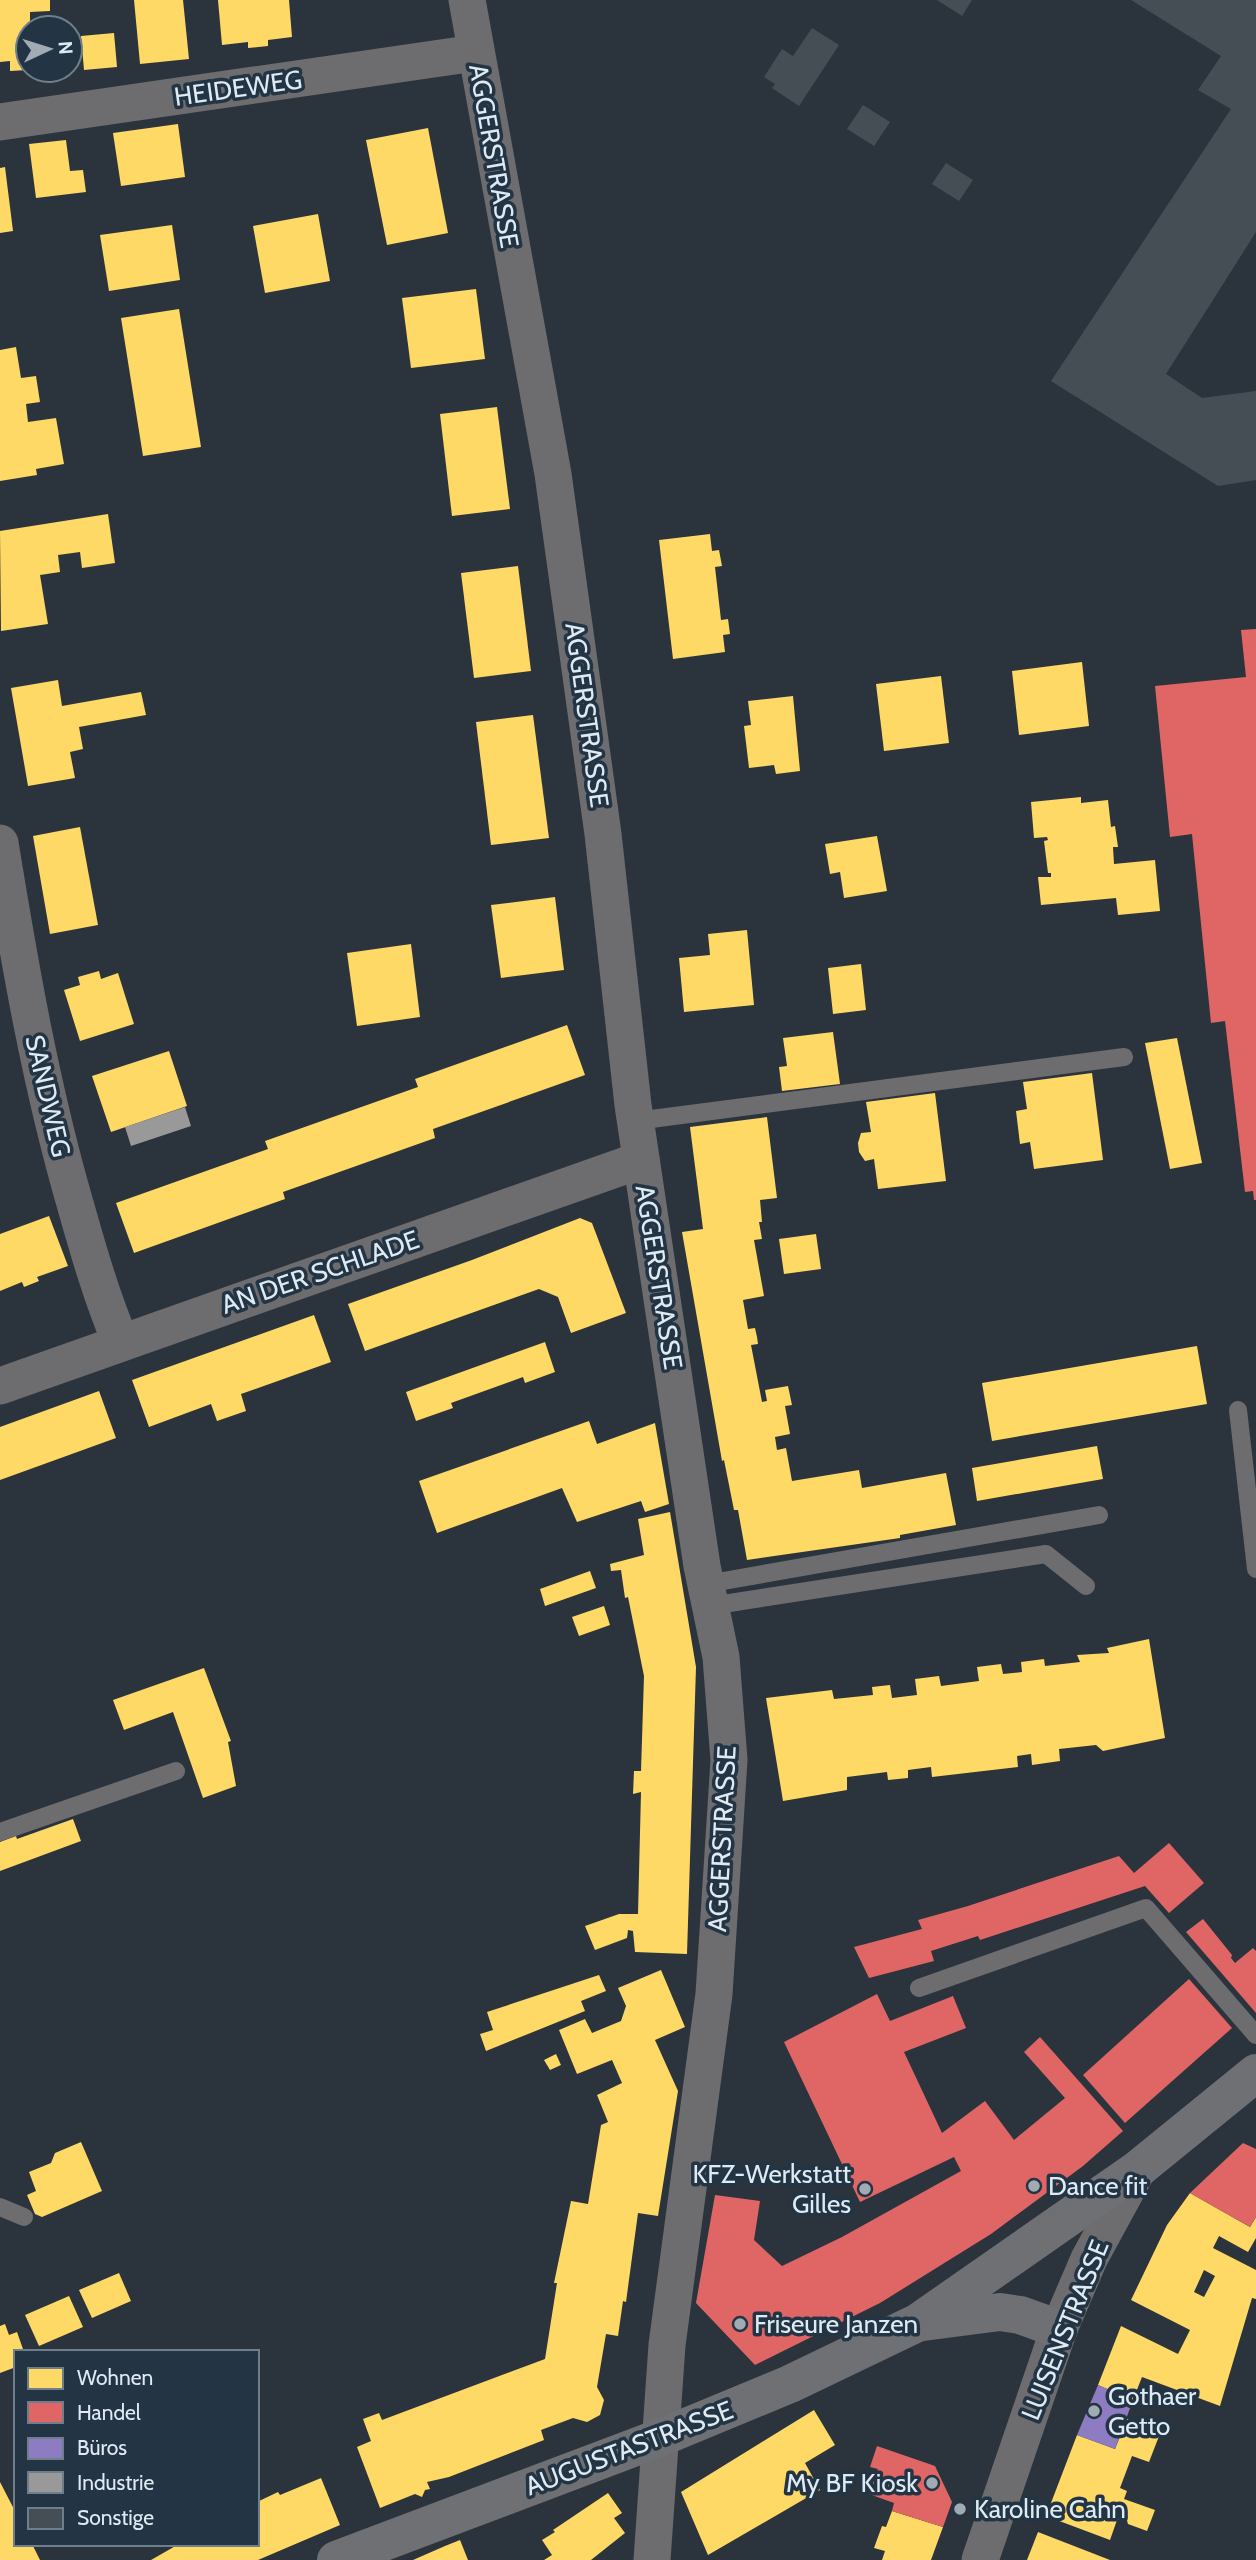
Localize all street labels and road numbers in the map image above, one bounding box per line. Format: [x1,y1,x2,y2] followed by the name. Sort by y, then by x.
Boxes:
[462,62,526,250] street label: AGGERSTRASSE
[172,63,304,113] street label: HEIDEWEG
[558,621,616,809] street label: AGGERSTRASSE
[18,1032,78,1160] street label: SANDWEG
[629,1183,689,1371] street label: AGGERSTRASSE
[217,1223,423,1321] street label: AN DER SCHLADE
[701,1745,743,1933] street label: AGGERSTRASSE
[1014,2235,1116,2425] street label: LUISENSTRASSE
[521,2394,737,2502] street label: AUGUSTASTRASSE

